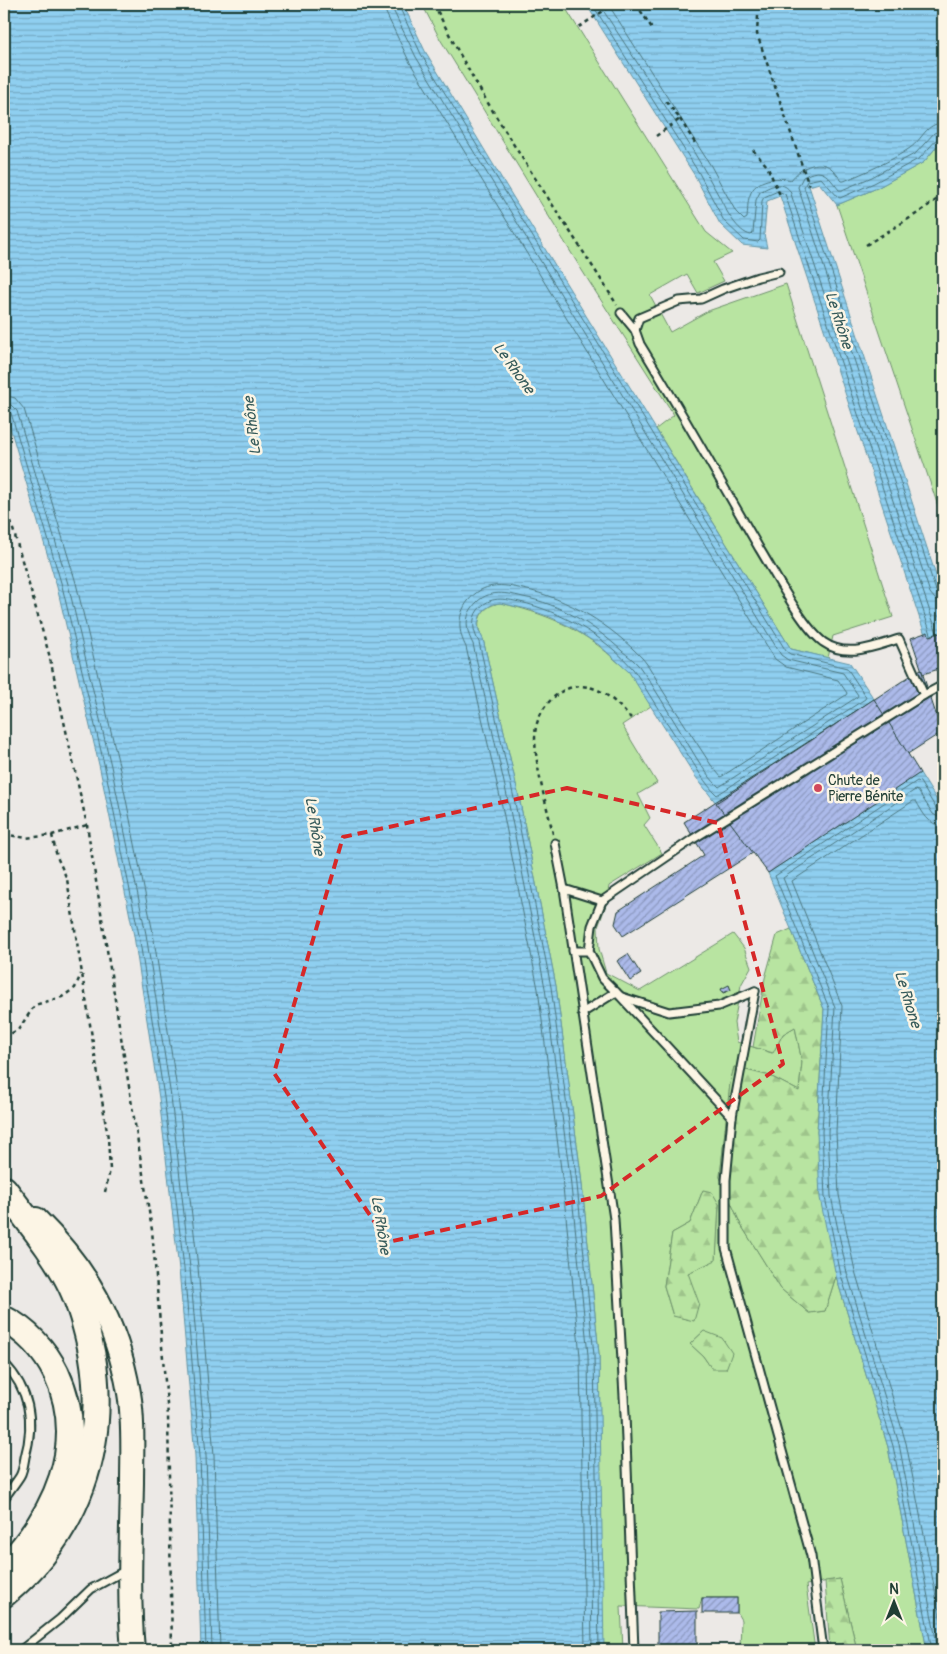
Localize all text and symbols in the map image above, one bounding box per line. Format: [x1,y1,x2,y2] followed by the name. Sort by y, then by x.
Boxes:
[820,289,857,353] water label: Le Rhône
[489,339,539,399] water label: Le Rhone
[239,394,266,456] water label: Le Rhône
[828,772,903,805] place label: Chute de Pierre Bénite
[812,782,824,794] marker: Chute de Pierre Bénite
[301,795,329,858] water label: Le Rhône
[890,968,926,1031] water label: Le Rhone
[367,1194,395,1257] water label: Le Rhône
[870,1576,920,1626] north arrow
[889,1581,899,1598] text: N

